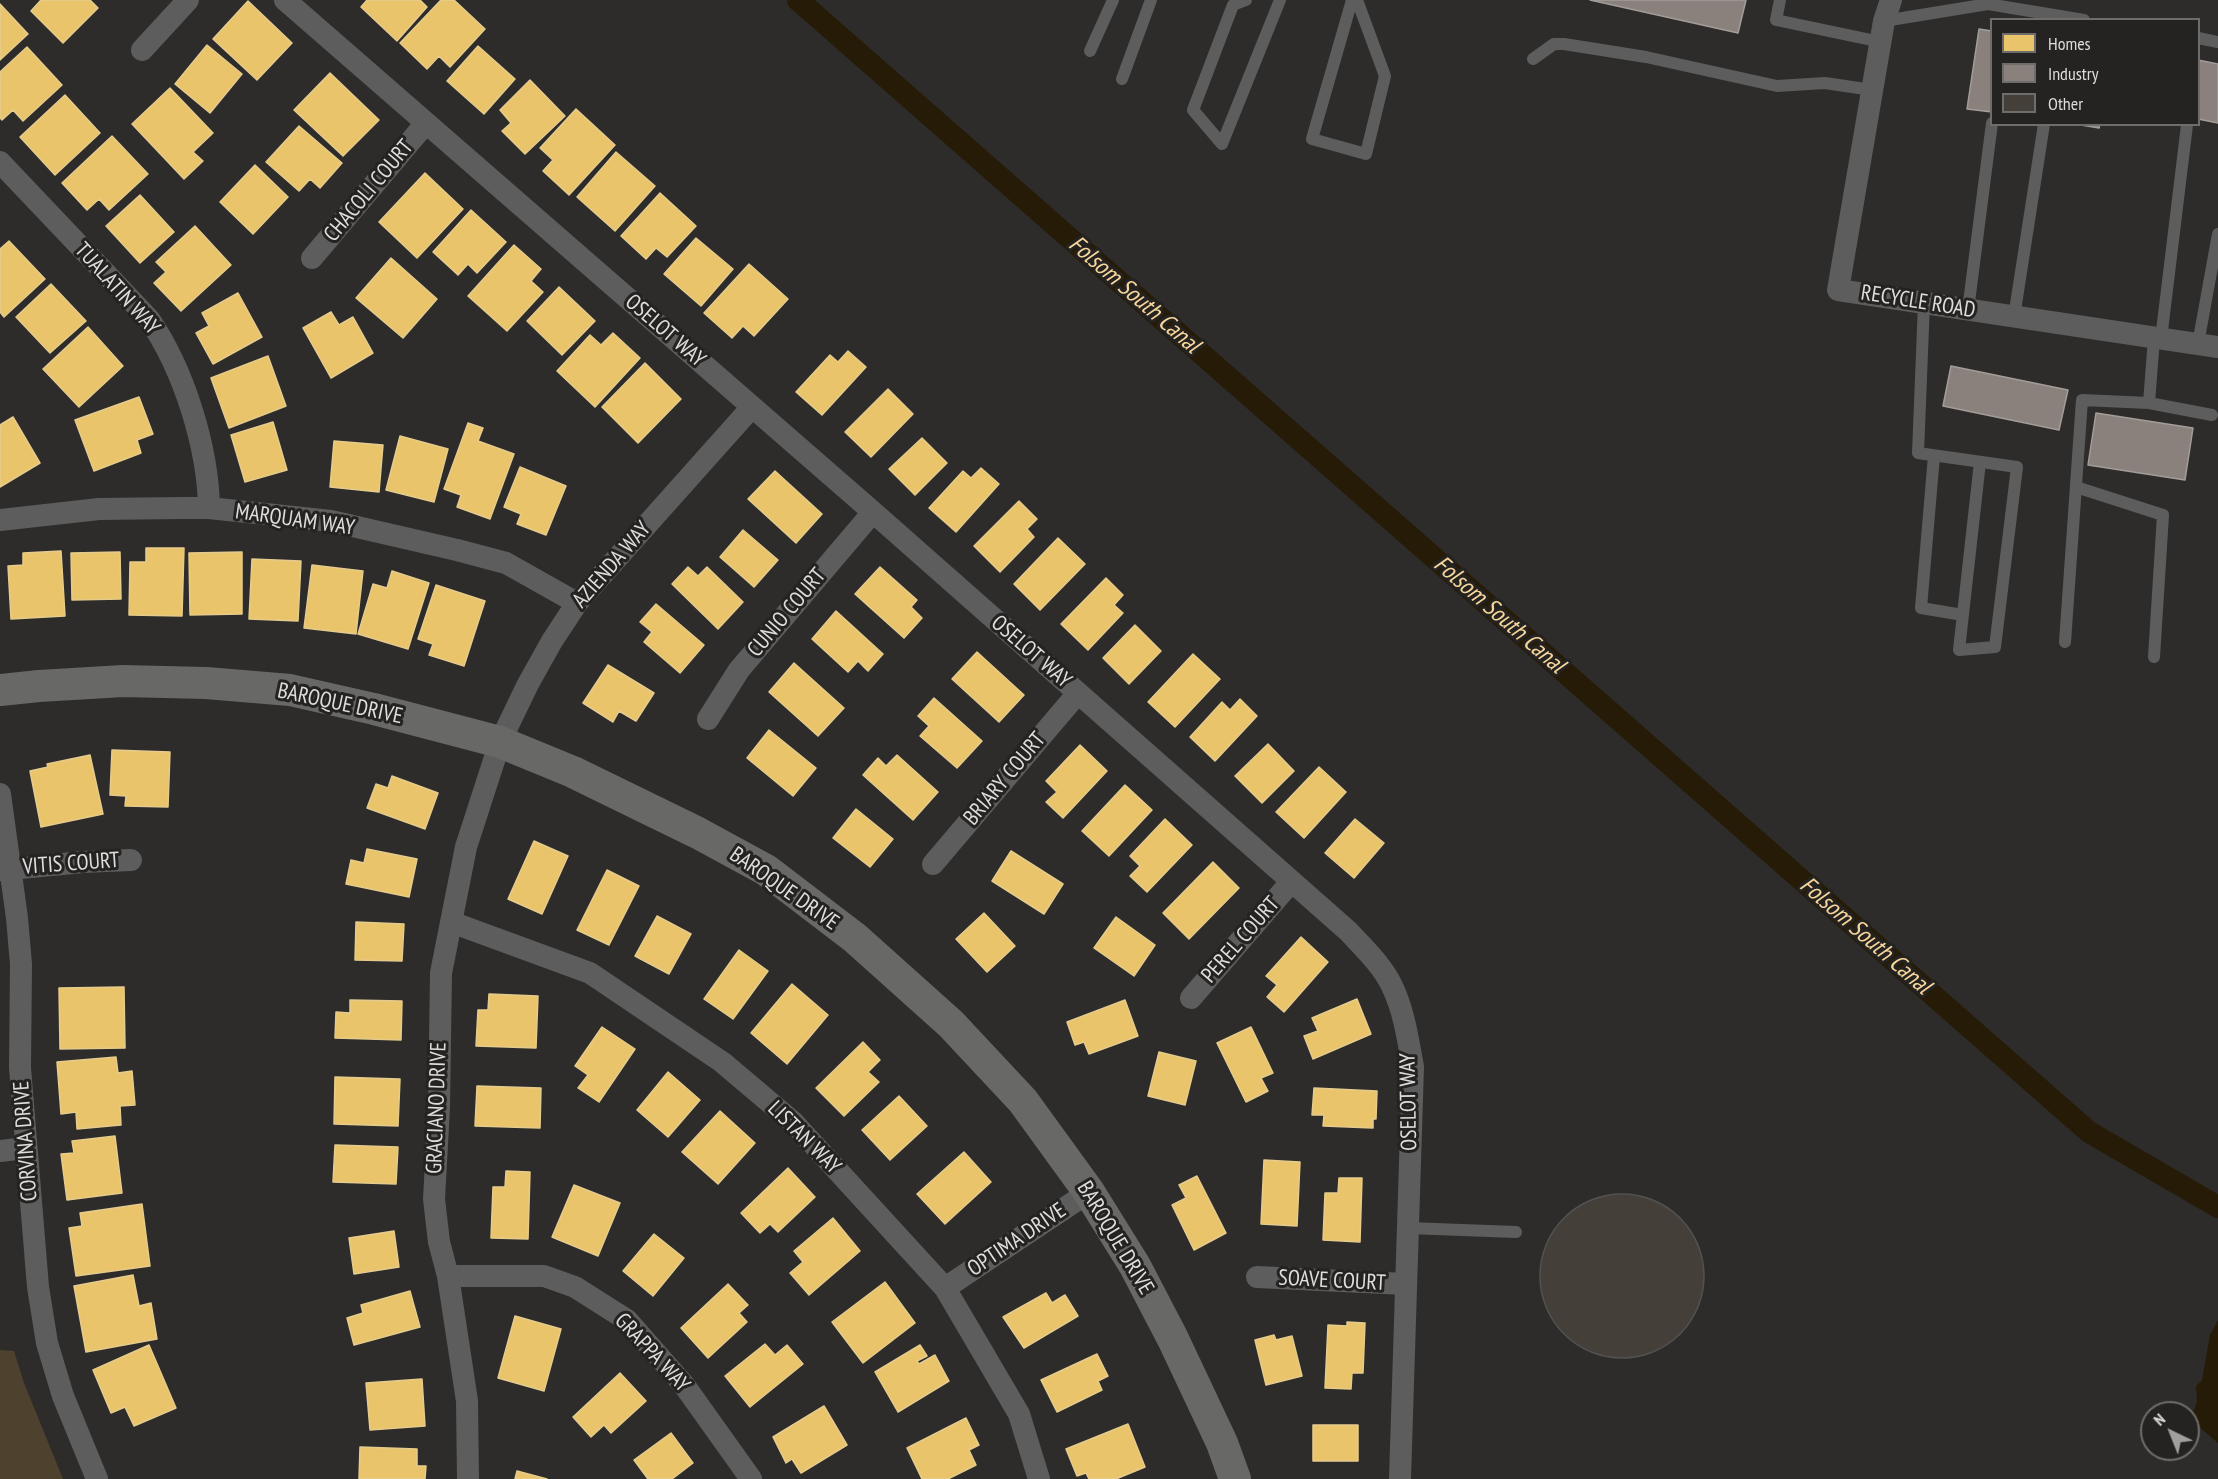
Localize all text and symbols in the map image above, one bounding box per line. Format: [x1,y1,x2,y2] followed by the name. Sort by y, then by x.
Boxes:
[1990,18,2200,126] legend
[2048,32,2091,55] text: Homes
[2048,62,2098,85] text: Industry
[2048,92,2083,115] text: Other
[319,135,419,247] street label: CHACOLI COURT
[1063,230,1205,360] water label: Folsom South Canal
[69,237,165,341] street label: TUALATIN WAY
[1859,280,1977,324] street label: RECYCLE ROAD
[619,289,711,373] street label: OSELOT WAY
[234,499,356,541] street label: MARQUAM WAY
[567,516,657,614] street label: AZIENDA WAY
[1428,550,1570,680] water label: Folsom South Canal
[742,563,832,663] street label: CUNIO COURT
[985,610,1077,694] street label: OSELOT WAY
[275,678,405,730] street label: BAROQUE DRIVE
[959,727,1051,831] street label: BRIARY COURT
[724,842,844,936] street label: BAROQUE DRIVE
[22,847,120,881] street label: VITIS COURT
[1794,871,1936,1001] water label: Folsom South Canal
[1196,891,1286,989] street label: PEREL COURT
[422,1042,452,1174] street label: GRACIANO DRIVE
[1395,1053,1423,1151] street label: OSELOT WAY
[9,1080,43,1202] street label: CORVINA DRIVE
[762,1096,846,1180] street label: LISTAN WAY
[1071,1177,1159,1299] street label: BAROQUE DRIVE
[963,1198,1071,1282] street label: OPTIMA DRIVE
[1278,1265,1386,1297] street label: SOAVE COURT
[609,1308,695,1398] street label: GRAPPA WAY
[2140,1401,2200,1461] north arrow
[2149,1409,2169,1430] text: N

